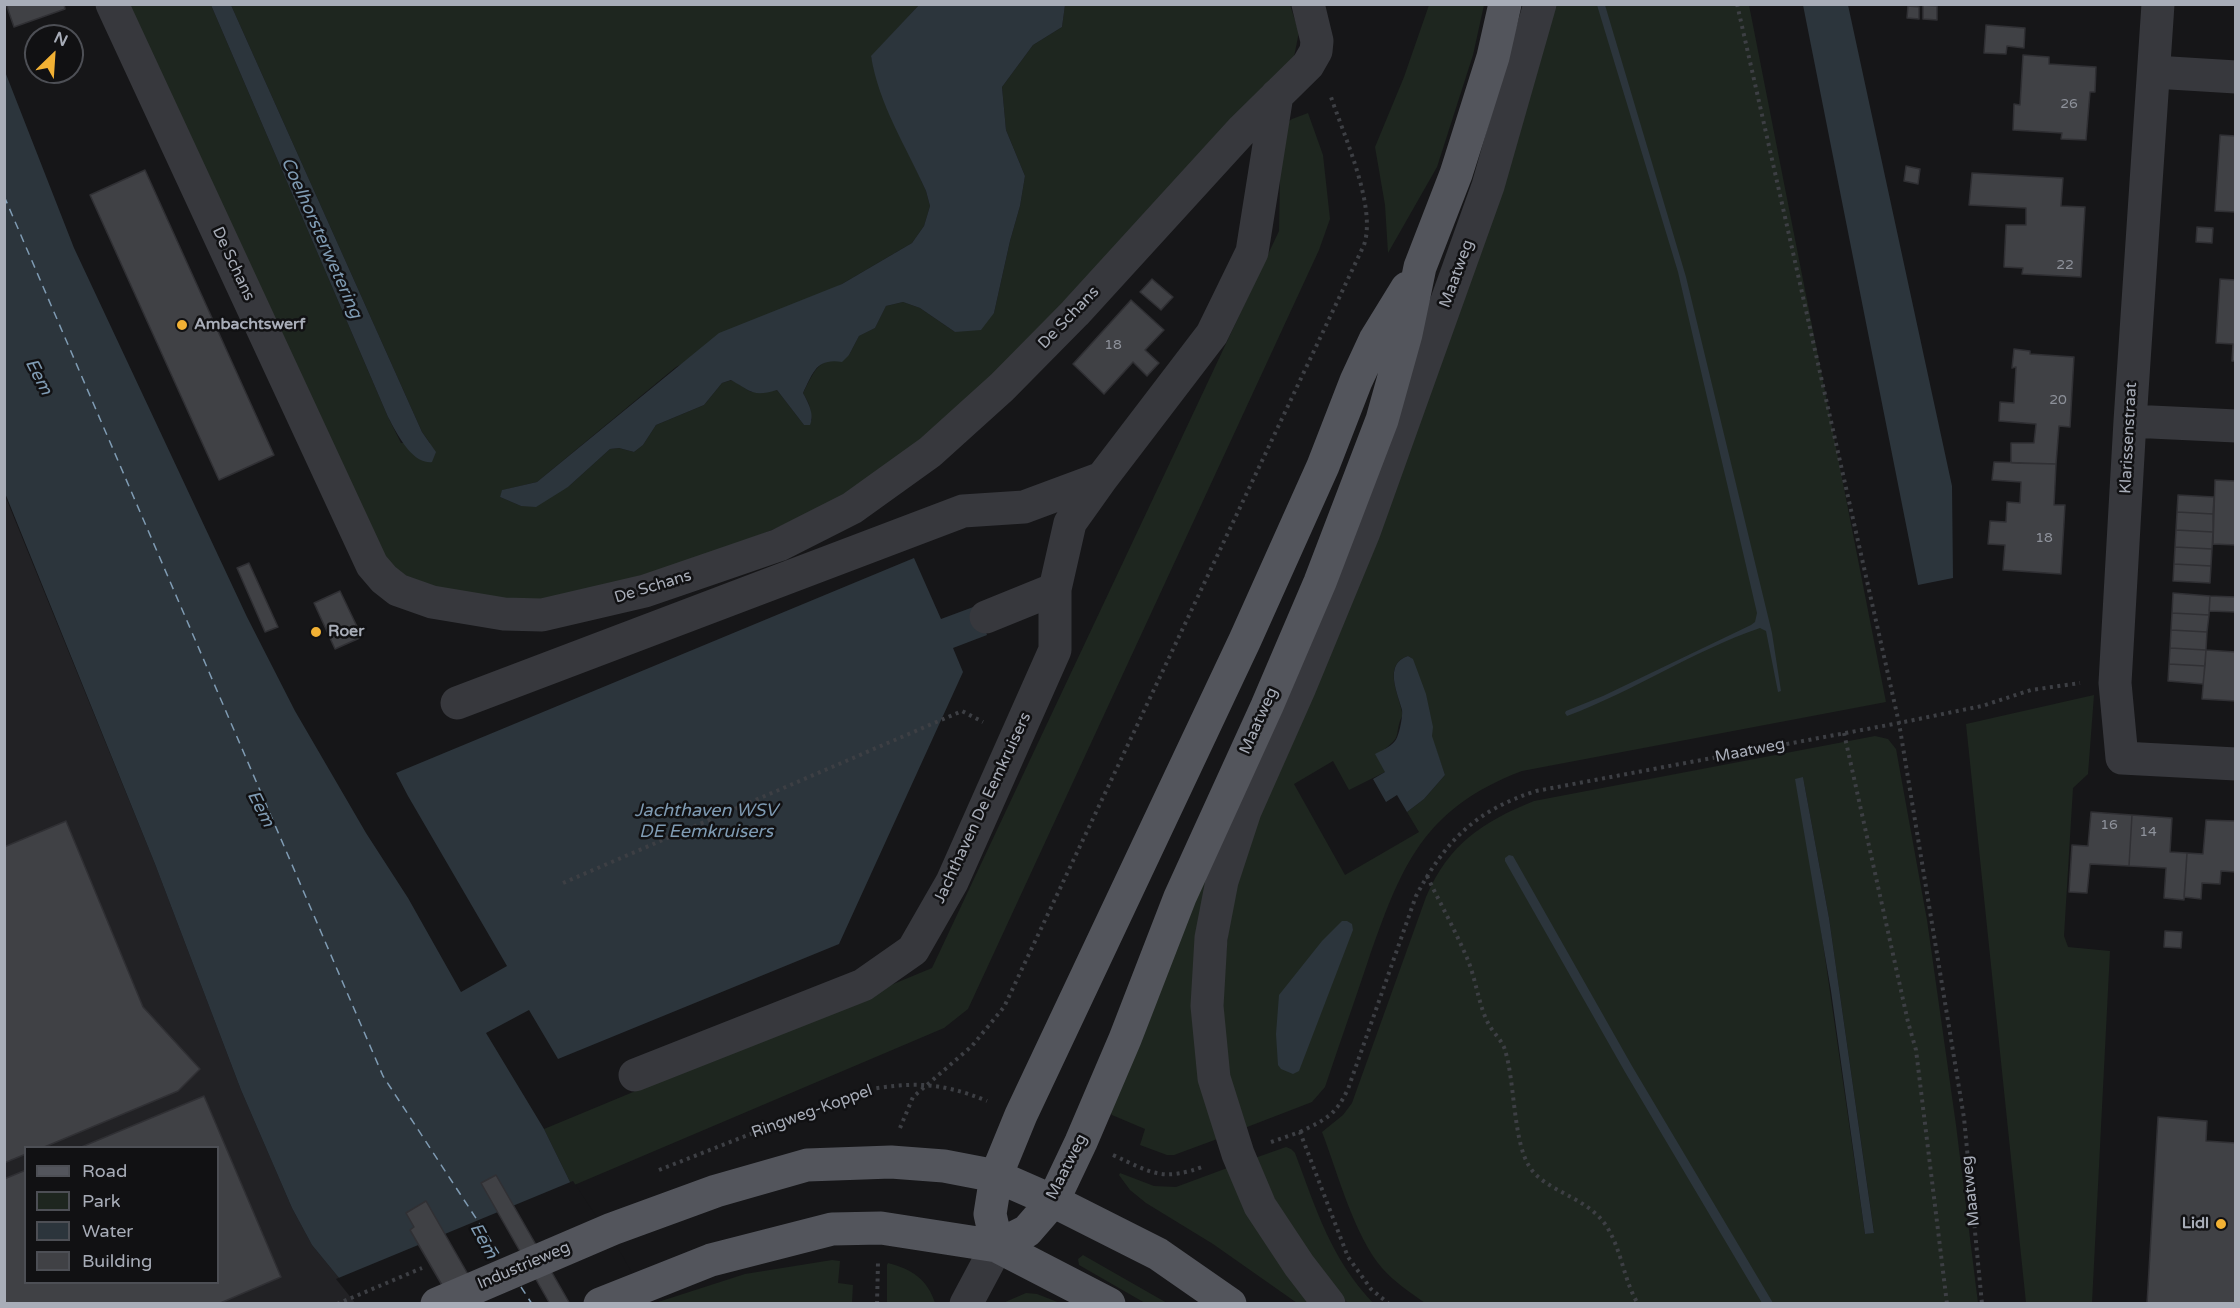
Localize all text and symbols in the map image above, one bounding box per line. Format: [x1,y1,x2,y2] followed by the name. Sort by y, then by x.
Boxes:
[24,24,84,84] north arrow
[51,28,71,51] text: N
[2060,96,2078,112] house number: 26
[276,154,366,322] water label: Coelhorsterwetering
[208,224,258,304] street label: De Schans
[1436,237,1478,311] street label: Maatweg
[2056,257,2074,273] house number: 22
[1034,283,1104,353] street label: De Schans
[194,315,305,335] place label: Ambachtswerf
[175,318,189,332] marker: Ambachtswerf
[1104,337,1122,353] house number: 18
[20,355,56,399] water label: Eem
[2116,382,2142,494] street label: Klarissenstraat
[2049,392,2067,408] house number: 20
[2035,530,2053,546] house number: 18
[612,566,694,608] street label: De Schans
[328,622,364,642] place label: Roer
[309,625,323,639] marker: Roer
[1236,685,1282,757] street label: Maatweg
[930,710,1036,906] street label: Jachthaven De Eemkruisers
[1713,735,1787,767] street label: Maatweg
[242,787,278,831] water label: Eem
[634,800,778,842] water label: Jachthaven WSV DE Eemkruisers
[2100,817,2118,833] house number: 16
[2139,824,2157,840] house number: 14
[749,1081,875,1143] street label: Ringweg-Koppel
[1042,1131,1092,1203] street label: Maatweg
[24,1146,219,1284] legend
[1958,1155,1984,1227] street label: Maatweg
[82,1160,127,1182] text: Road
[82,1190,120,1212] text: Park
[2182,1214,2209,1234] place label: Lidl
[2214,1217,2228,1231] marker: Lidl
[464,1219,502,1263] water label: Eem
[82,1220,133,1242] text: Water
[475,1238,573,1294] street label: Industrieweg
[82,1250,152,1272] text: Building

